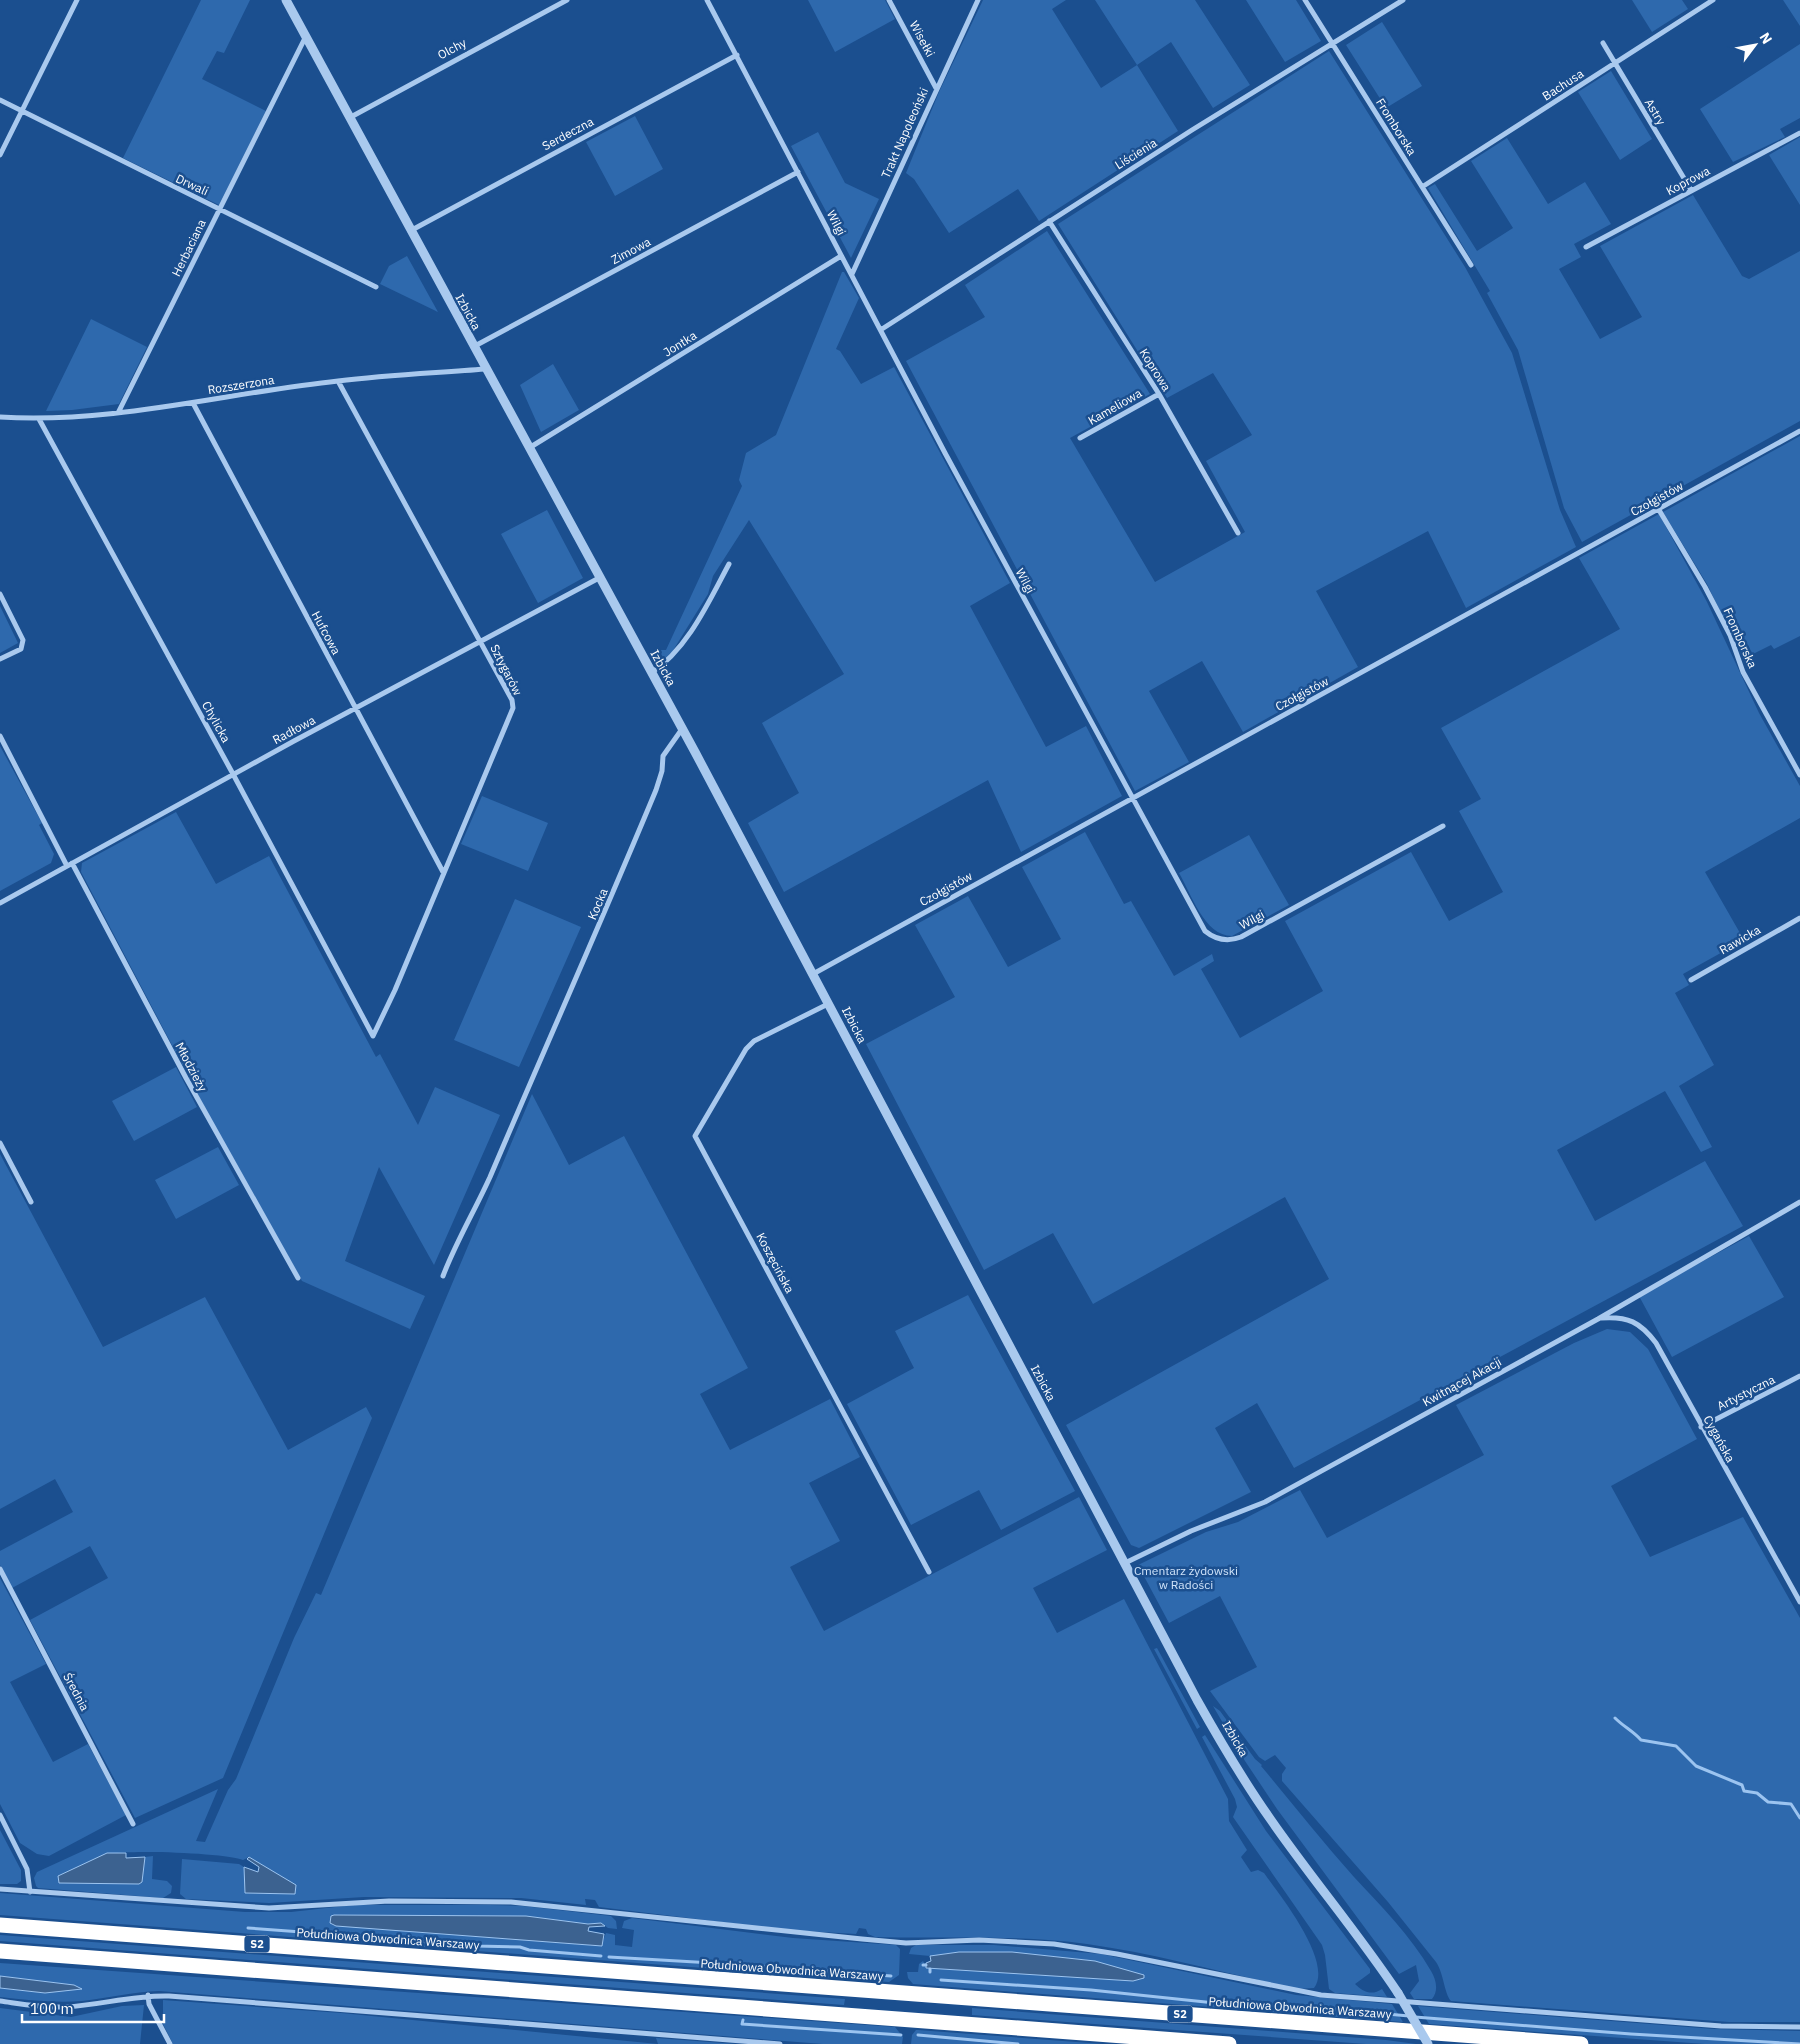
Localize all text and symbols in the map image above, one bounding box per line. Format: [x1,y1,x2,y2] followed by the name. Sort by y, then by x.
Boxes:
[907,18,938,59] street label: Wisełki
[1730,20,1780,70] north arrow
[1756,29,1776,47] text: N
[435,35,469,62] street label: Olchy
[1539,65,1587,103] street label: Bachusa
[878,85,931,180] street label: Trakt Napoleoński
[1373,95,1420,159] street label: Fromborska
[1642,96,1669,128] street label: Astry
[539,113,597,153] street label: Serdeczna
[1112,135,1160,172] street label: Liścienia
[1663,163,1713,198] street label: Koprowa
[173,171,211,199] street label: Drwali
[824,208,849,238] street label: Wilgi
[168,216,209,279] street label: Herbaciana
[608,234,654,267] street label: Zimowa
[452,291,485,333] street label: Izbicka
[660,327,700,360] street label: Jontka
[1136,346,1175,394] street label: Koprowa
[207,372,276,397] street label: Rozszerzona
[1085,385,1145,428] street label: Kameliowa
[1628,478,1686,519] street label: Czołgistów
[1013,566,1038,596] street label: Wilgi
[1720,605,1761,671] street label: Fromborska
[309,608,344,658] street label: Hufcowa
[487,642,526,698] street label: Sztygarów
[647,647,680,689] street label: Izbicka
[1273,673,1331,714] street label: Czołgistów
[199,698,234,746] street label: Chylicka
[270,712,318,747] street label: Radłowa
[917,868,975,909] street label: Czołgistów
[584,885,611,922] street label: Kocka
[1237,907,1267,932] street label: Wilgi
[1717,922,1763,957] street label: Rawicka
[839,1004,870,1046] street label: Izbicka
[172,1040,211,1094] street label: Młodzieży
[753,1230,798,1296] street label: Koszęcińska
[1420,1354,1504,1409] street label: Kwitnącej Akacji
[1028,1362,1060,1404] street label: Izbicka
[1714,1371,1778,1414] street label: Artystyczna
[1700,1413,1739,1465] street label: Cygańska
[1134,1563,1238,1592] park label: Cmentarz żydowski w Radości
[60,1670,93,1714] street label: Średnia
[1219,1718,1252,1760] street label: Izbicka
[296,1925,480,1952] street label: Południowa Obwodnica Warszawy
[244,1936,270,1952] road number: S2
[700,1956,884,1983] street label: Południowa Obwodnica Warszawy
[22,1992,165,2024] scale bar
[1208,1994,1392,2021] street label: Południowa Obwodnica Warszawy
[30,1999,74,2018] text: 100 m
[1168,2006,1192,2022] road number: S2

